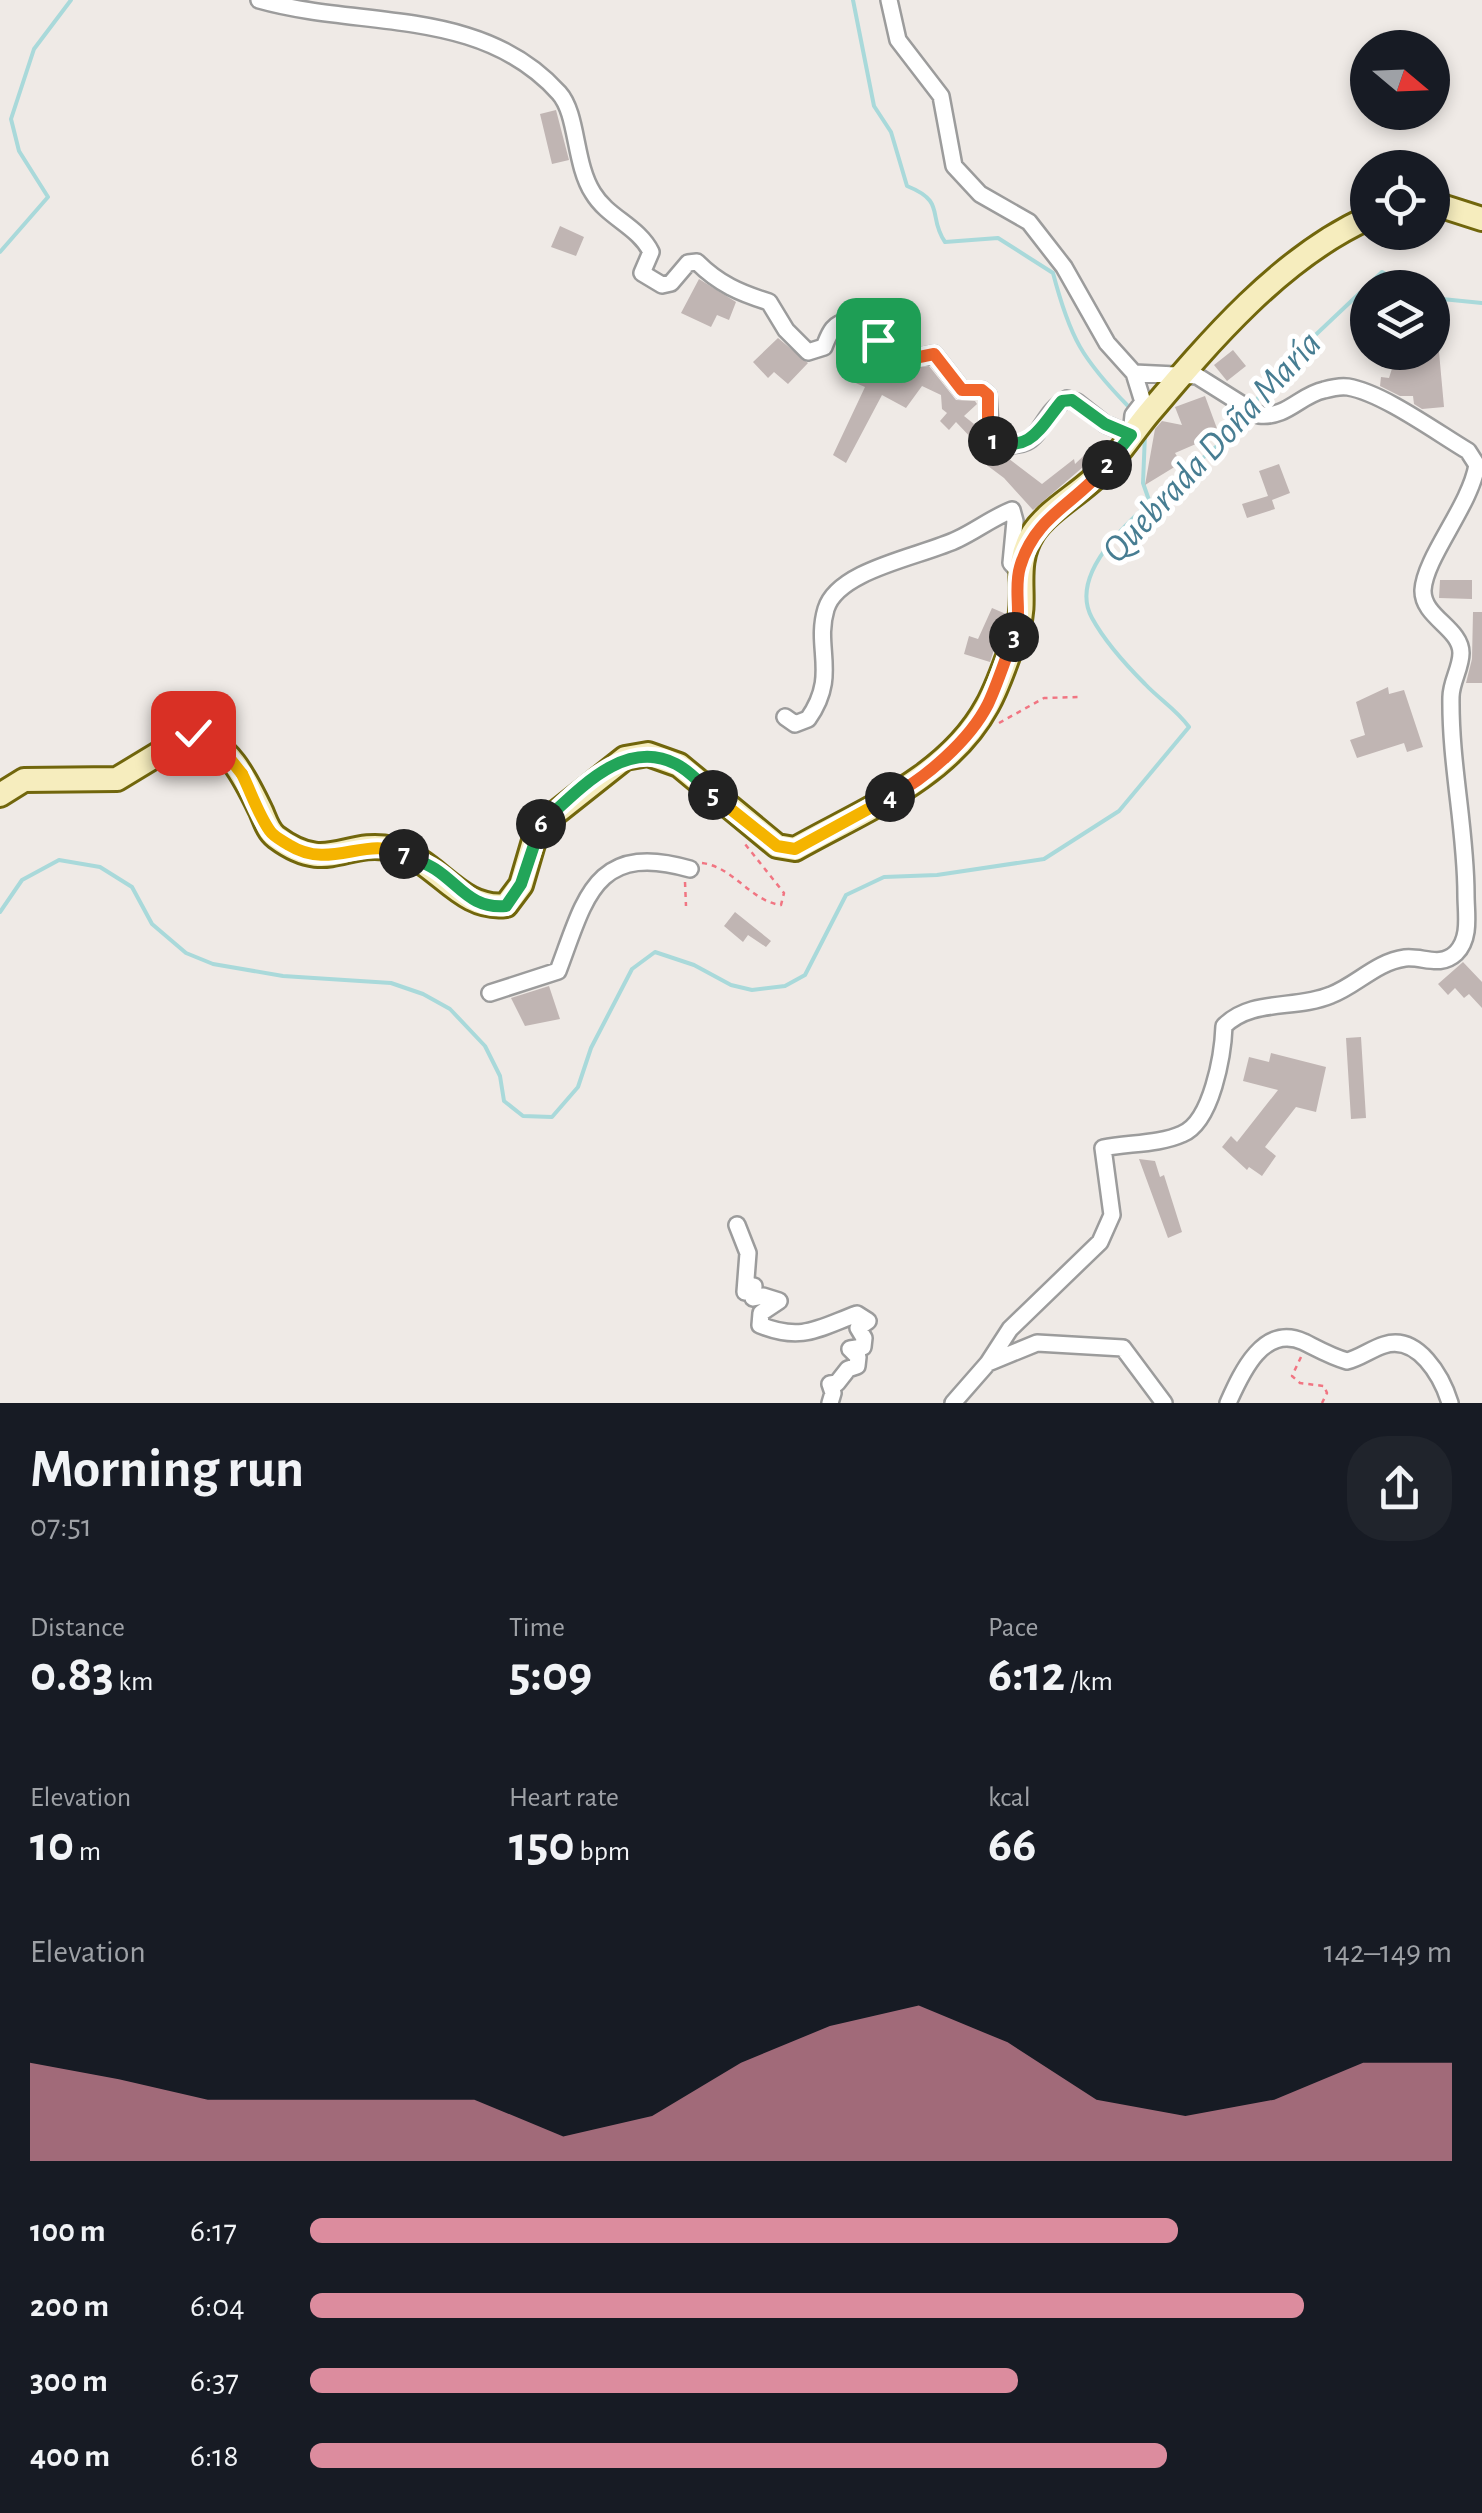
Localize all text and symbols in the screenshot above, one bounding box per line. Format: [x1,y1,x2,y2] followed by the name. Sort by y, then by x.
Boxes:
[1350,30,1450,130] north arrow
[1350,30,1450,370] map controls
[1350,150,1450,250] button: locate
[1350,270,1450,370] button: layers
[836,298,921,383] pin
[851,313,906,368] icon: arrive
[1096,324,1329,570] water label: Quebrada Doña María
[968,416,1018,466] pin: 1
[988,427,998,455] text: 1
[1082,440,1132,490] pin: 2
[1100,451,1114,479] text: 2
[989,612,1039,662] pin: 3
[1008,623,1020,651] text: 3
[151,691,236,776] pin
[166,706,221,761] icon: check
[688,770,738,820] pin: 5
[865,772,915,822] pin: 4
[707,781,719,809] text: 5
[883,783,897,811] text: 4
[516,799,566,849] pin: 6
[534,810,548,838] text: 6
[379,829,429,879] pin: 7
[398,840,410,868] text: 7
[1347,1436,1452,1541] button: share
[30,1442,304,1497] text: Morning run
[30,1510,92,1542] text: 07:51
[30,1614,125,1642] text: Distance
[509,1614,565,1642] text: Time
[988,1614,1038,1642] text: Pace
[30,1650,114,1700] text: 0.83
[509,1650,592,1700] text: 5:09
[988,1650,1065,1700] text: 6:12
[114,1668,154,1696] text: km
[1065,1668,1113,1696] text: /km
[30,1784,131,1812] text: Elevation
[509,1784,619,1812] text: Heart rate
[988,1784,1031,1812] text: kcal
[30,1820,74,1870] text: 10
[509,1820,575,1870] text: 150
[988,1820,1036,1870] text: 66
[74,1838,101,1866] text: m
[575,1838,630,1866] text: bpm
[30,1936,146,1968] text: Elevation
[1323,1936,1452,1968] text: 142–149 m
[30,2215,106,2247] text: 100 m
[190,2215,237,2247] text: 6:17
[30,2290,109,2322] text: 200 m
[190,2290,245,2322] text: 6:04
[30,2365,108,2397] text: 300 m
[190,2365,239,2397] text: 6:37
[30,2440,110,2472] text: 400 m
[190,2440,239,2472] text: 6:18

